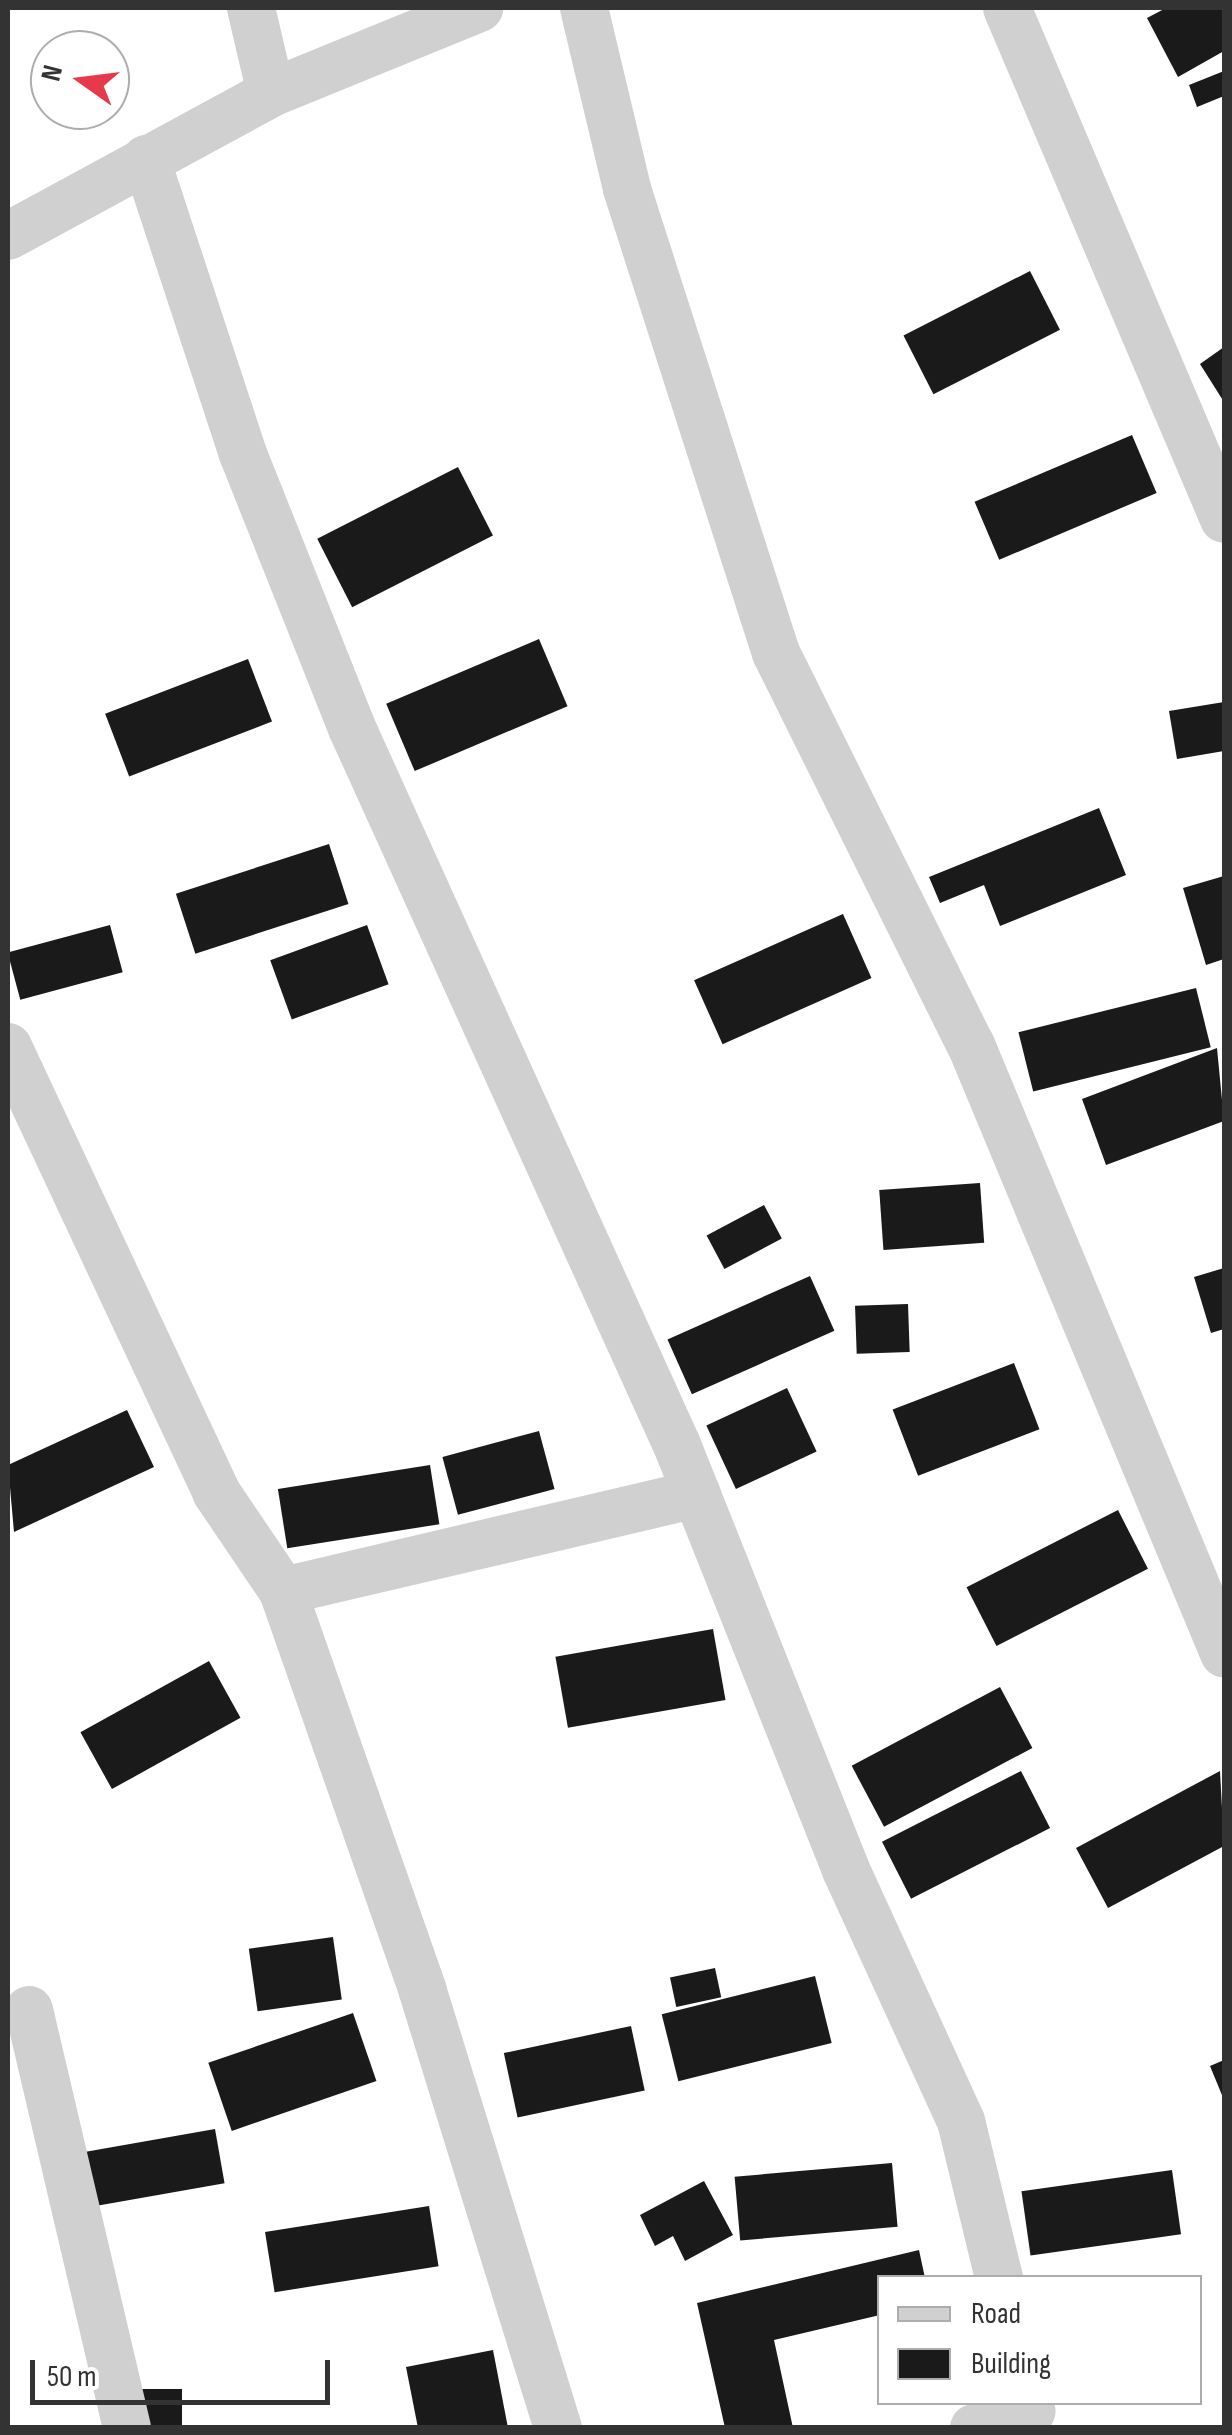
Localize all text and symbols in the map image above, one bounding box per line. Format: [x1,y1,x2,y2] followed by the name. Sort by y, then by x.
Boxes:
[30,30,130,130] north arrow
[35,62,70,84] text: N
[877,2275,1202,2405] legend
[971,2296,1021,2332] text: Road
[35,2340,335,2402] scale bar
[971,2346,1051,2382] text: Building
[47,2359,96,2395] text: 50 m

